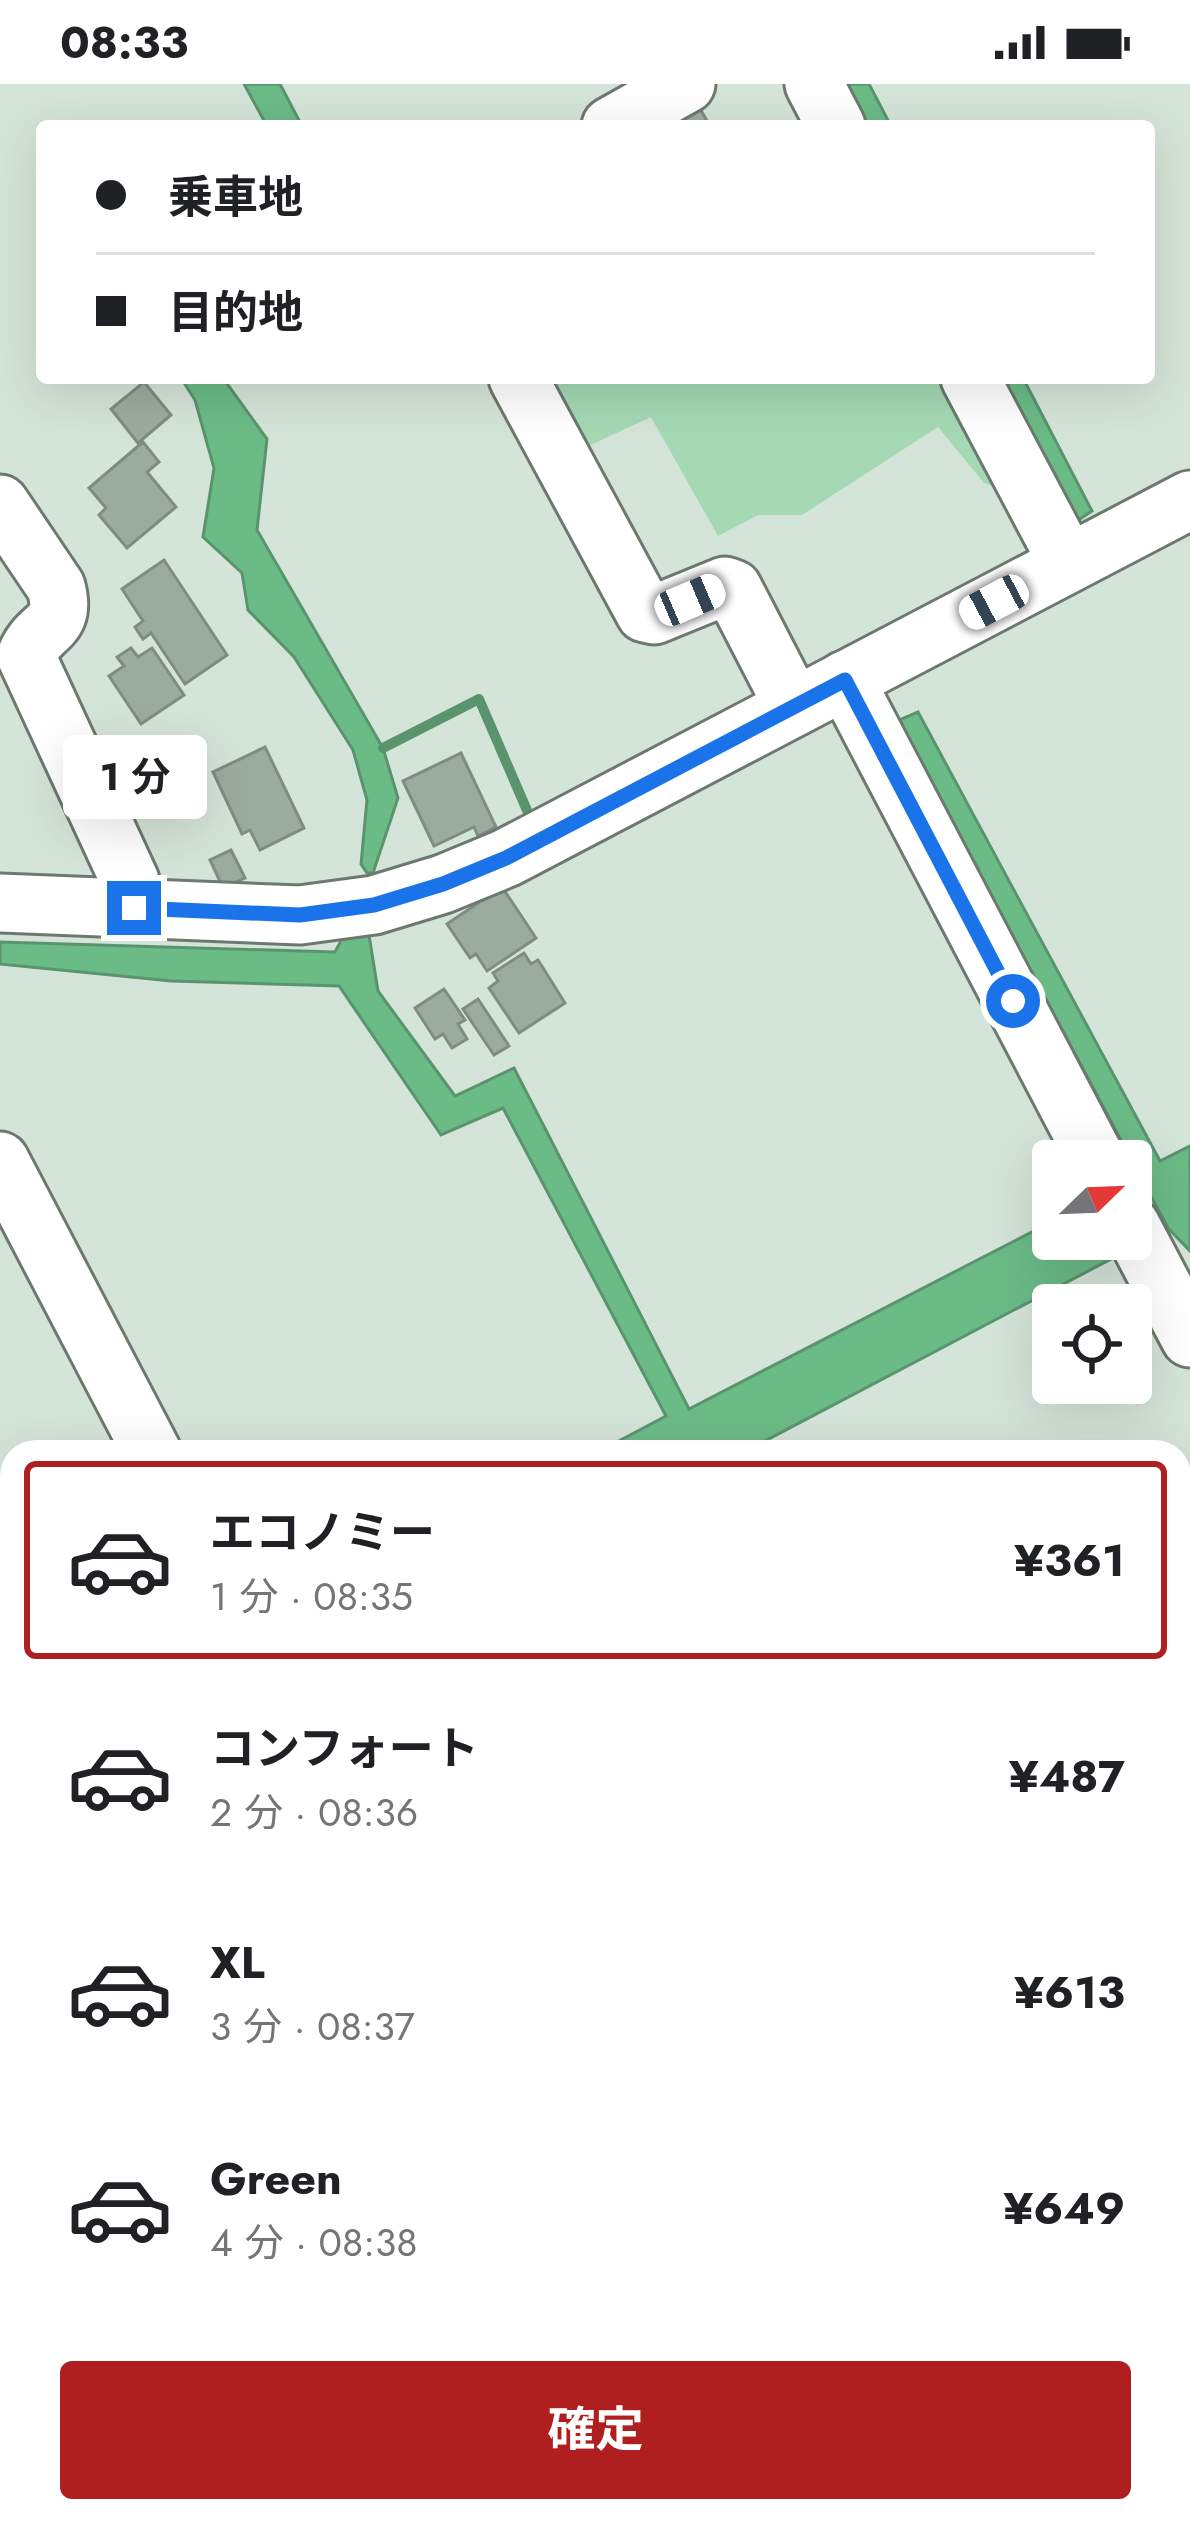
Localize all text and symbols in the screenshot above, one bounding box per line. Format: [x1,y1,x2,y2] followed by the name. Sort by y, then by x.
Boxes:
[60,10,188,75] text: 08:33
[168,165,303,230] text: 乗車地
[168,280,303,345] text: 目的地
[650,569,730,631] car
[954,569,1034,635] car
[62,734,206,818] callout: 1 分
[100,748,170,805] text: 1 分
[107,881,161,935] route end
[986,974,1040,1028] route start
[1032,1140,1152,1260] north arrow
[1032,1140,1152,1404] map controls
[1032,1284,1152,1404] button: locate
[210,1500,435,1565] text: エコノミー
[66,1506,174,1614] icon: car
[1014,1528,1125,1593] text: ¥361
[210,1568,413,1625] text: 1 分 · 08:35
[210,1716,479,1781] text: コンフォート
[66,1722,174,1830] icon: car
[1009,1744,1125,1809] text: ¥487
[210,1784,418,1841] text: 2 分 · 08:36
[210,1930,265,1995] text: XL
[66,1938,174,2046] icon: car
[1014,1960,1125,2025] text: ¥613
[210,1998,415,2055] text: 3 分 · 08:37
[210,2146,342,2211] text: Green
[66,2154,174,2262] icon: car
[1003,2176,1125,2241] text: ¥649
[210,2214,418,2271] text: 4 分 · 08:38
[60,2361,1131,2499] button: 確定

